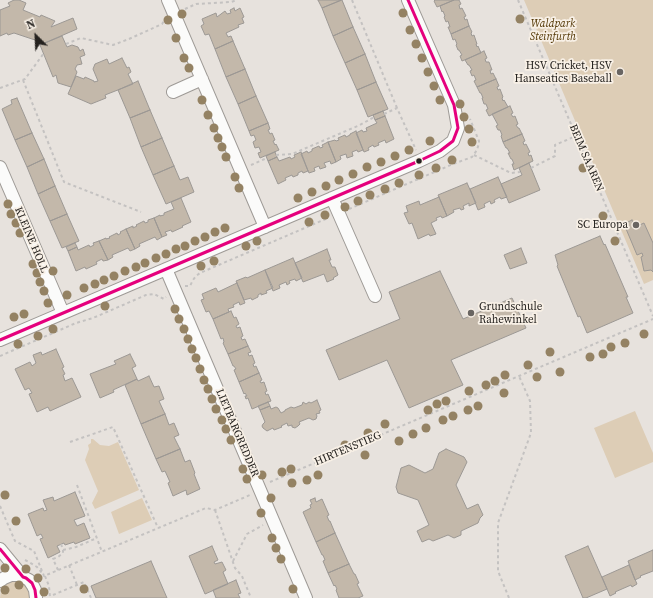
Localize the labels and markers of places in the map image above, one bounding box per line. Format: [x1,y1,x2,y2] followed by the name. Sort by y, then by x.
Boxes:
[515,59,612,85] place label: HSV Cricket, HSV Hanseatics Baseball
[615,67,625,77] marker: HSV Cricket, HSV Hanseatics Baseball
[414,156,424,166] unlabelled marker
[577,218,628,232] place label: SC Europa
[631,220,641,230] marker: SC Europa
[479,300,542,326] place label: Grundschule Rahewinkel
[466,308,476,318] marker: Grundschule Rahewinkel

